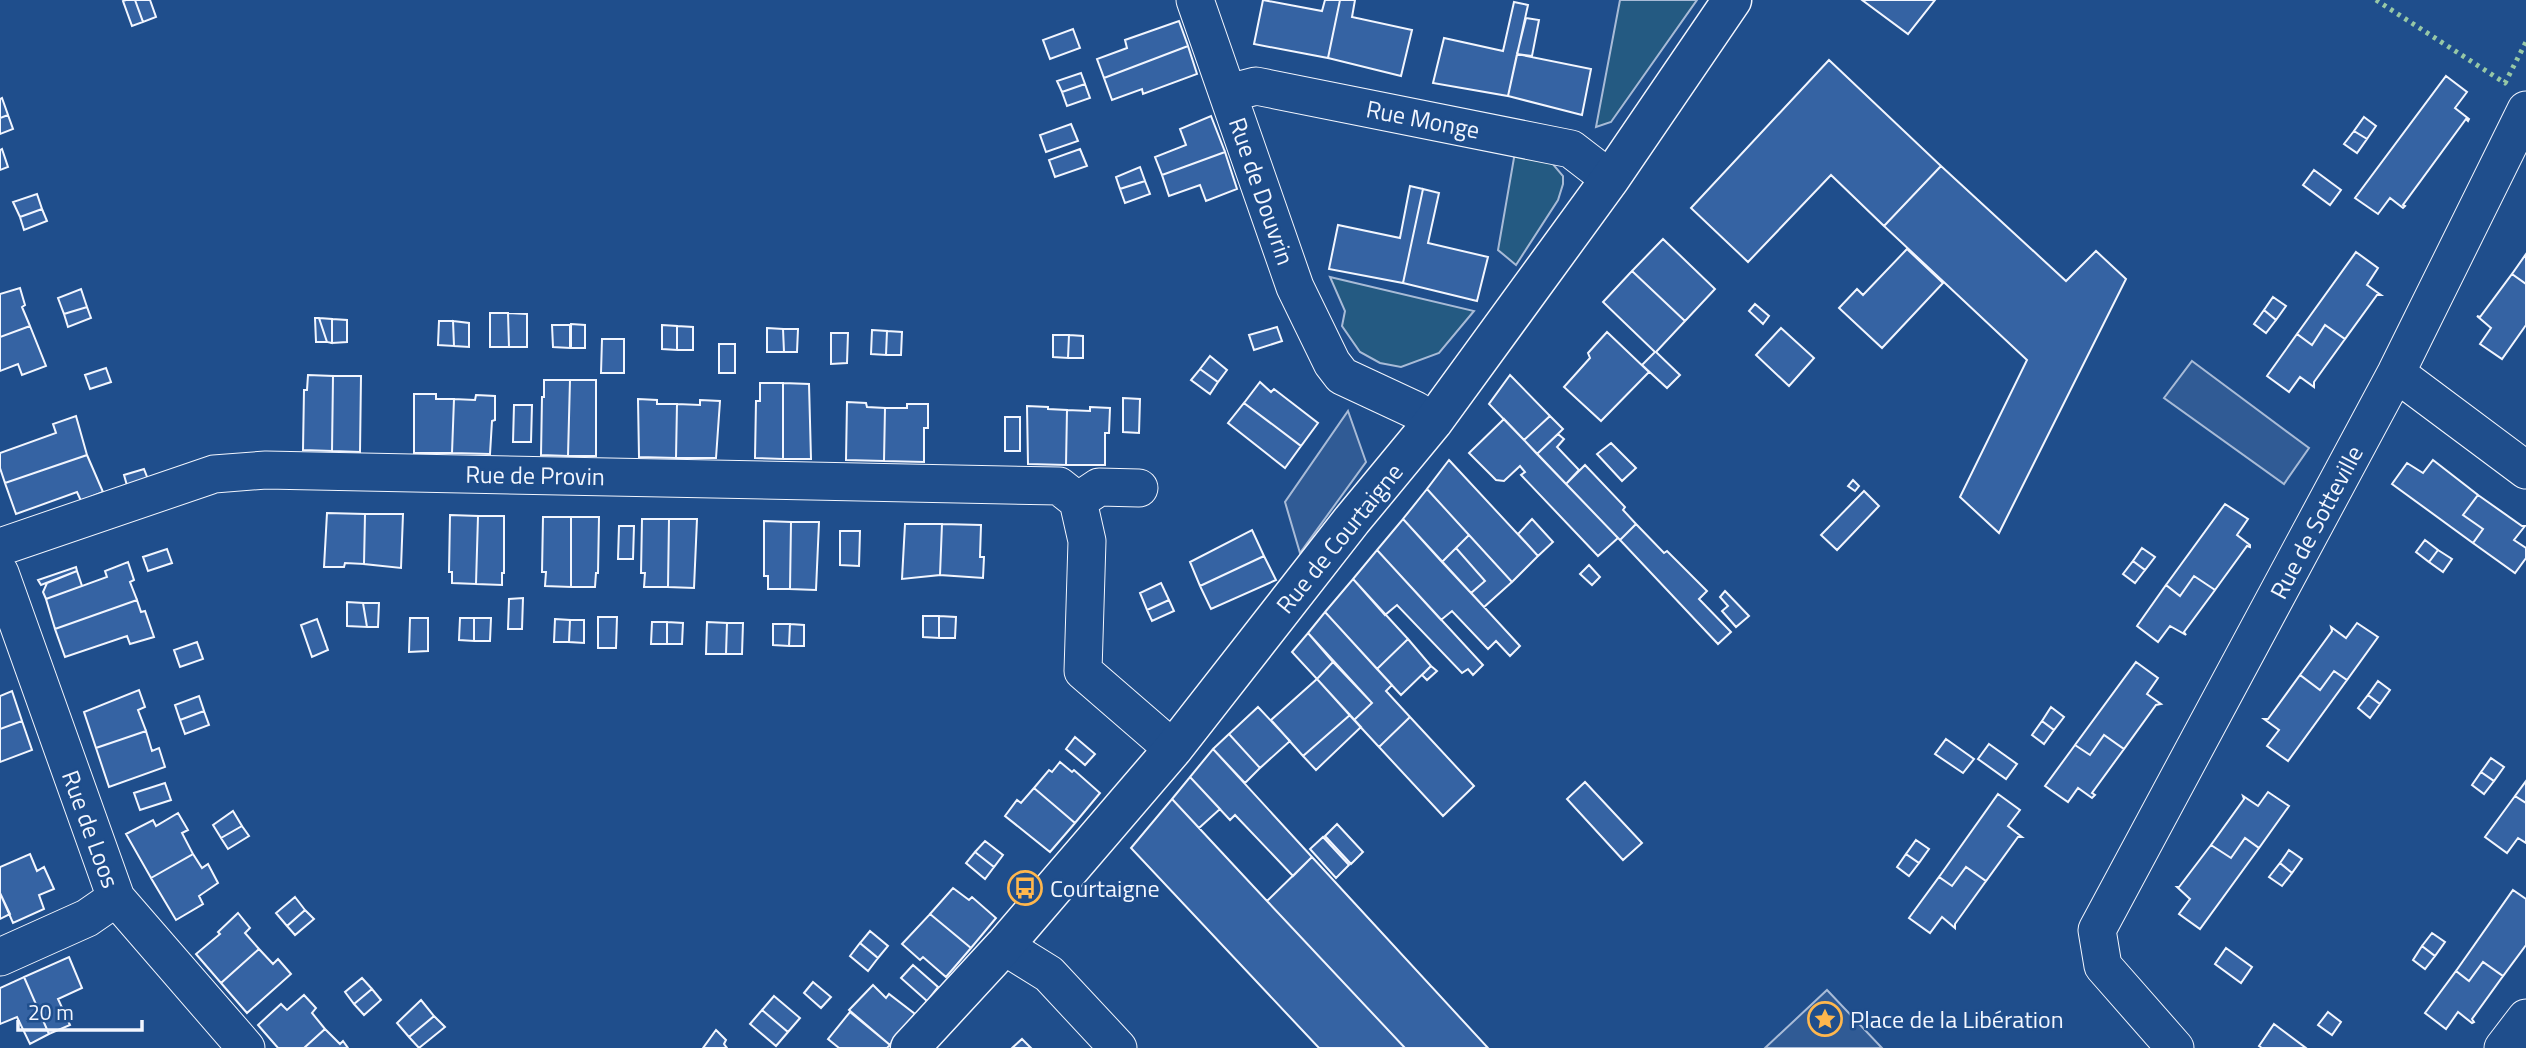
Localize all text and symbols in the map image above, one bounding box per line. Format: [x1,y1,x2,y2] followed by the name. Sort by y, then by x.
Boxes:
[1363,90,1483,148] street label: Rue Monge
[1220,112,1304,270] street label: Rue de Douvrin
[2260,439,2372,605] street label: Rue de Sotteville
[1267,455,1411,621] street label: Rue de Courtaigne
[465,456,605,494] street label: Rue de Provin
[53,765,129,893] street label: Rue de Loos
[1006,869,1044,907] bus stop icon: Courtaigne
[1050,870,1160,906] place label: Courtaigne
[18,988,142,1032] scale bar
[28,996,74,1028] text: 20 m
[1806,1000,1844,1038] place icon: Place de la Libération
[1850,1001,2064,1037] place label: Place de la Libération

